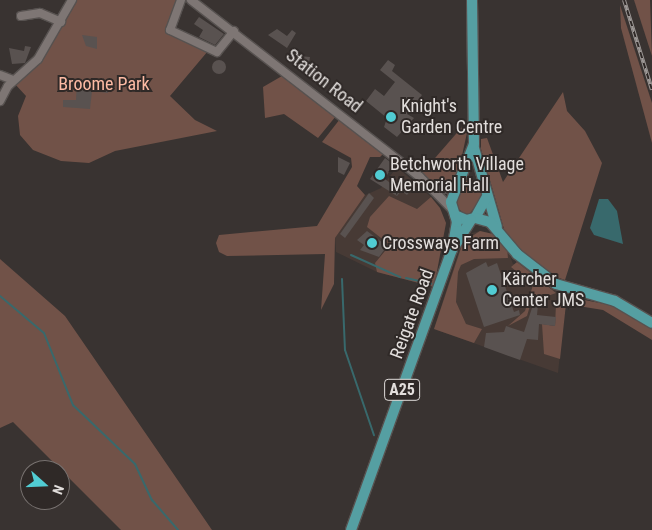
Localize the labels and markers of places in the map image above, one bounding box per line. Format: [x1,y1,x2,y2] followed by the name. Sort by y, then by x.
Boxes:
[401,96,502,138] place label: Knight's Garden Centre
[385,111,397,123] marker: Knight's Garden Centre
[390,154,524,196] place label: Betchworth Village Memorial Hall
[374,169,386,181] marker: Betchworth Village Memorial Hall
[382,232,499,254] place label: Crossways Farm
[366,237,378,249] marker: Crossways Farm
[502,269,584,312] place label: Kärcher Center JMS
[486,284,498,296] marker: Kärcher Center JMS

